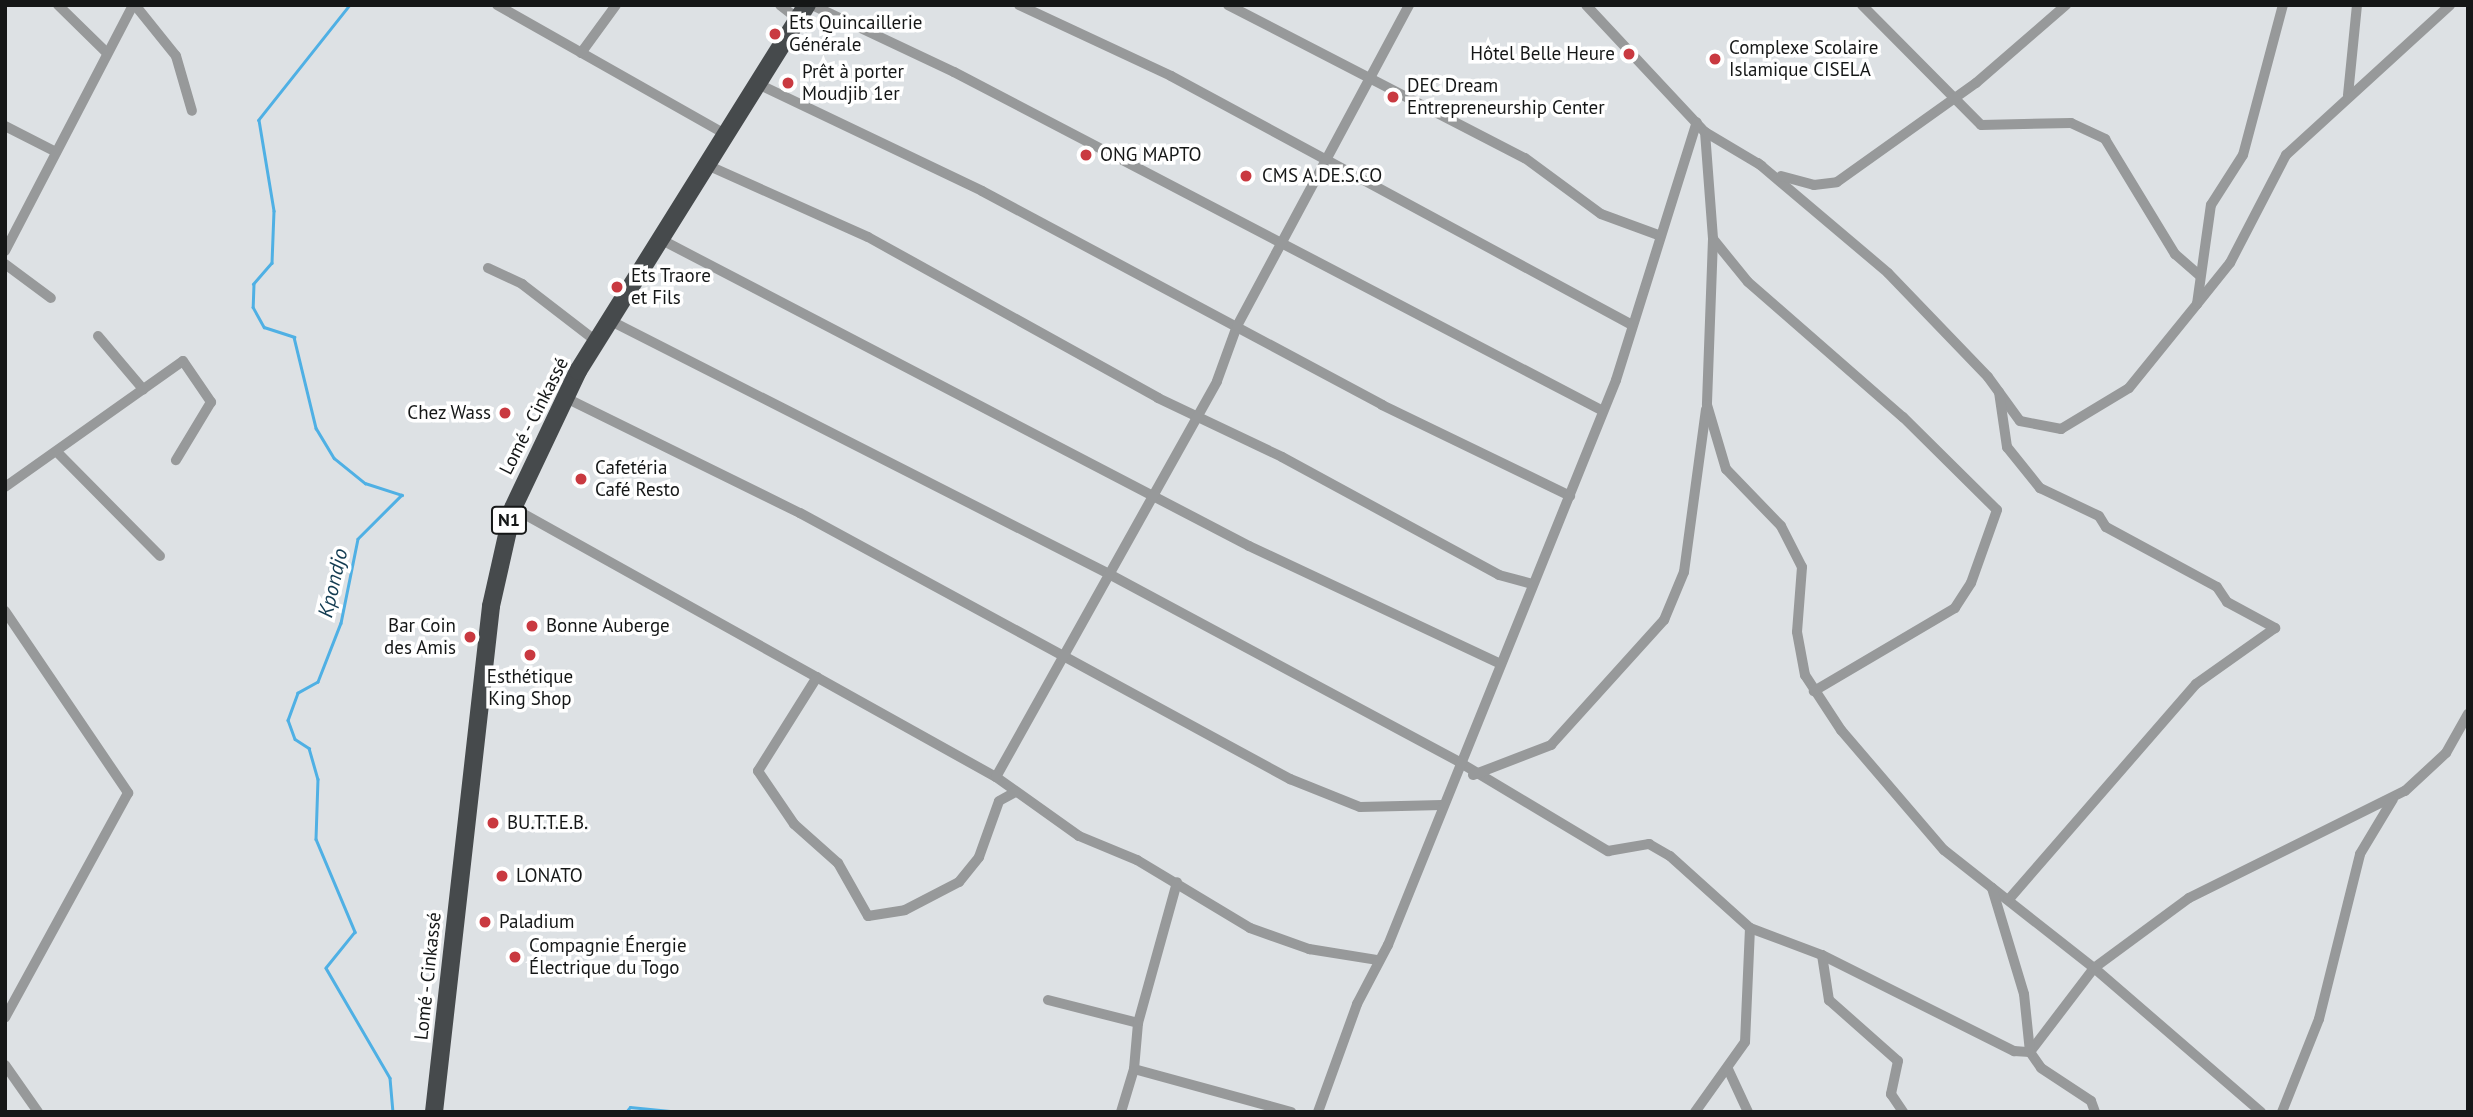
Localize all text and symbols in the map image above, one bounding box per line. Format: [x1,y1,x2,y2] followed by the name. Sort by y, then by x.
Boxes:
[789,12,922,56] place label: Ets Quincaillerie Générale
[767,26,783,42] marker: Ets Quincaillerie Générale
[1729,37,1878,81] place label: Complexe Scolaire Islamique CISELA
[1470,43,1615,65] place label: Hôtel Belle Heure
[1621,46,1637,62] marker: Hôtel Belle Heure
[1707,51,1723,67] marker: Complexe Scolaire Islamique CISELA
[802,61,904,105] place label: Prêt à porter Moudjib 1er
[780,75,796,91] marker: Prêt à porter Moudjib 1er
[1407,75,1605,119] place label: DEC Dream Entrepreneurship Center
[1385,89,1401,105] marker: DEC Dream Entrepreneurship Center
[1100,144,1202,166] place label: ONG MAPTO
[1078,147,1094,163] marker: ONG MAPTO
[1262,165,1383,187] place label: CMS A.DE.S.CO
[1236,166,1256,186] marker: CMS A.DE.S.CO
[631,265,711,309] place label: Ets Traore et Fils
[609,279,625,295] marker: Ets Traore et Fils
[494,352,574,480] street label: Lomé - Cinkassé
[406,402,491,424] place label: Chez Wass
[497,405,513,421] marker: Chez Wass
[595,457,680,501] place label: Cafetéria Café Resto
[573,471,589,487] marker: Cafetéria Café Resto
[490,506,528,534] road number: N1
[313,546,353,620] water label: Kpondjo
[383,615,456,659] place label: Bar Coin des Amis
[546,615,670,637] place label: Bonne Auberge
[524,618,540,634] marker: Bonne Auberge
[462,629,478,645] marker: Bar Coin des Amis
[522,647,538,663] marker: Esthétique King Shop
[487,666,573,710] place label: Esthétique King Shop
[507,812,588,834] place label: BU.T.T.E.B.
[485,815,501,831] marker: BU.T.T.E.B.
[516,865,583,887] place label: LONATO
[494,868,510,884] marker: LONATO
[410,909,446,1043] street label: Lomé - Cinkassé
[499,911,574,933] place label: Paladium
[477,914,493,930] marker: Paladium
[529,935,687,979] place label: Compagnie Énergie Électrique du Togo
[507,949,523,965] marker: Compagnie Énergie Électrique du Togo

